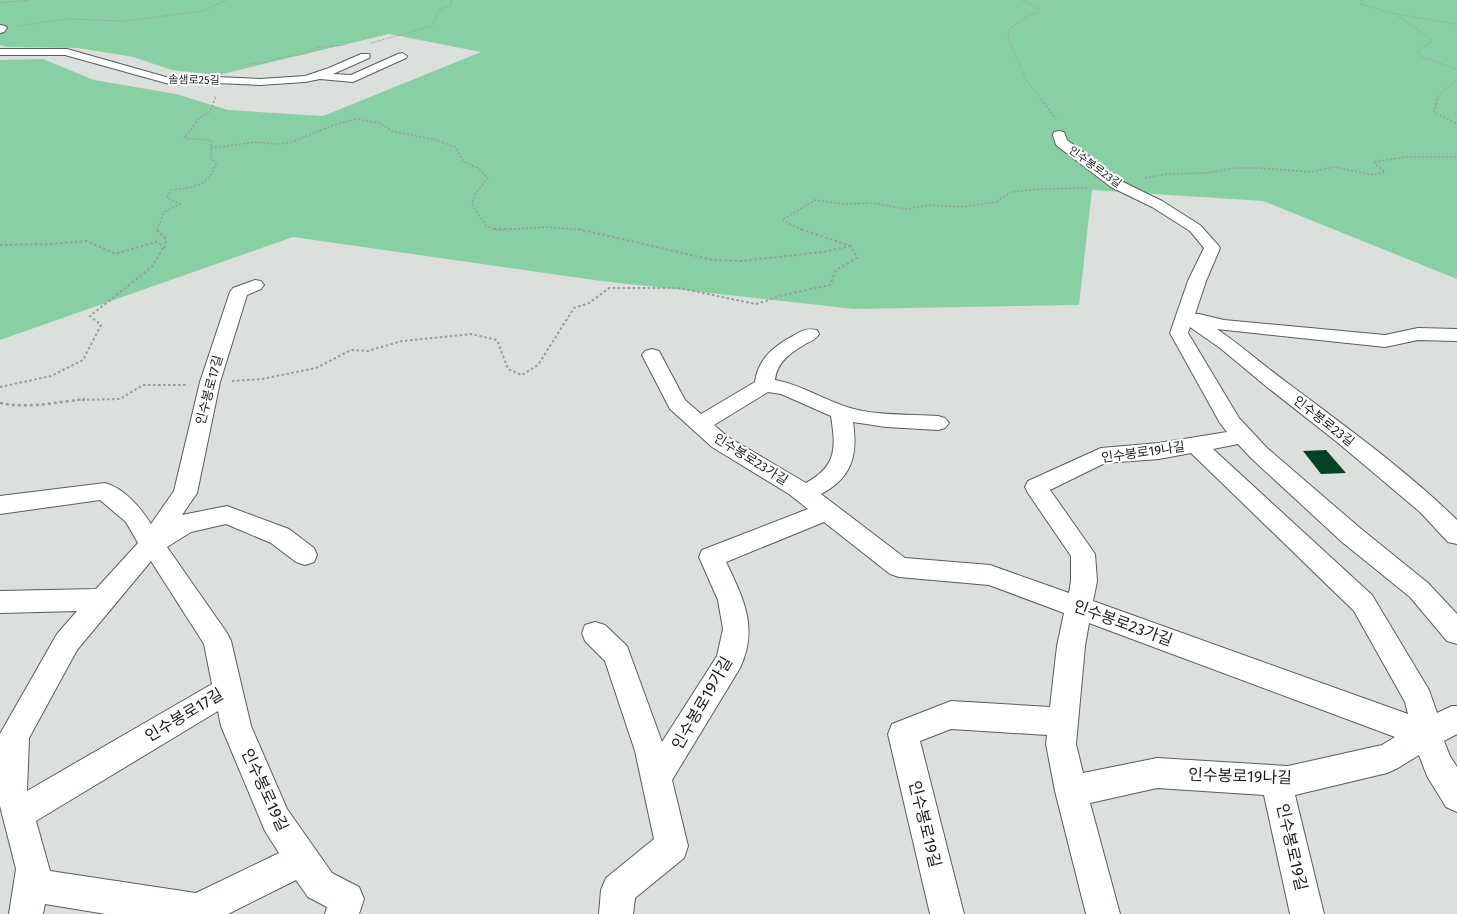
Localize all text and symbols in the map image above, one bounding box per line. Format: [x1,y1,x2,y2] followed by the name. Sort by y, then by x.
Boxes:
[168,73,220,87] street label: 솔샘로25길
[1066,144,1124,190] street label: 인수봉로23길
[193,354,225,426] street label: 인수봉로17길
[1291,393,1357,449] street label: 인수봉로23길
[711,430,791,488] street label: 인수봉로23가길
[1100,439,1186,465] street label: 인수봉로19나길
[1071,596,1175,650] street label: 인수봉로23가길
[668,653,736,753] street label: 인수봉로19가길
[142,684,226,746] street label: 인수봉로17길
[238,746,292,834] street label: 인수봉로19길
[1188,765,1292,787] street label: 인수봉로19나길
[905,779,945,869] street label: 인수봉로19길
[1273,802,1311,892] street label: 인수봉로19길

